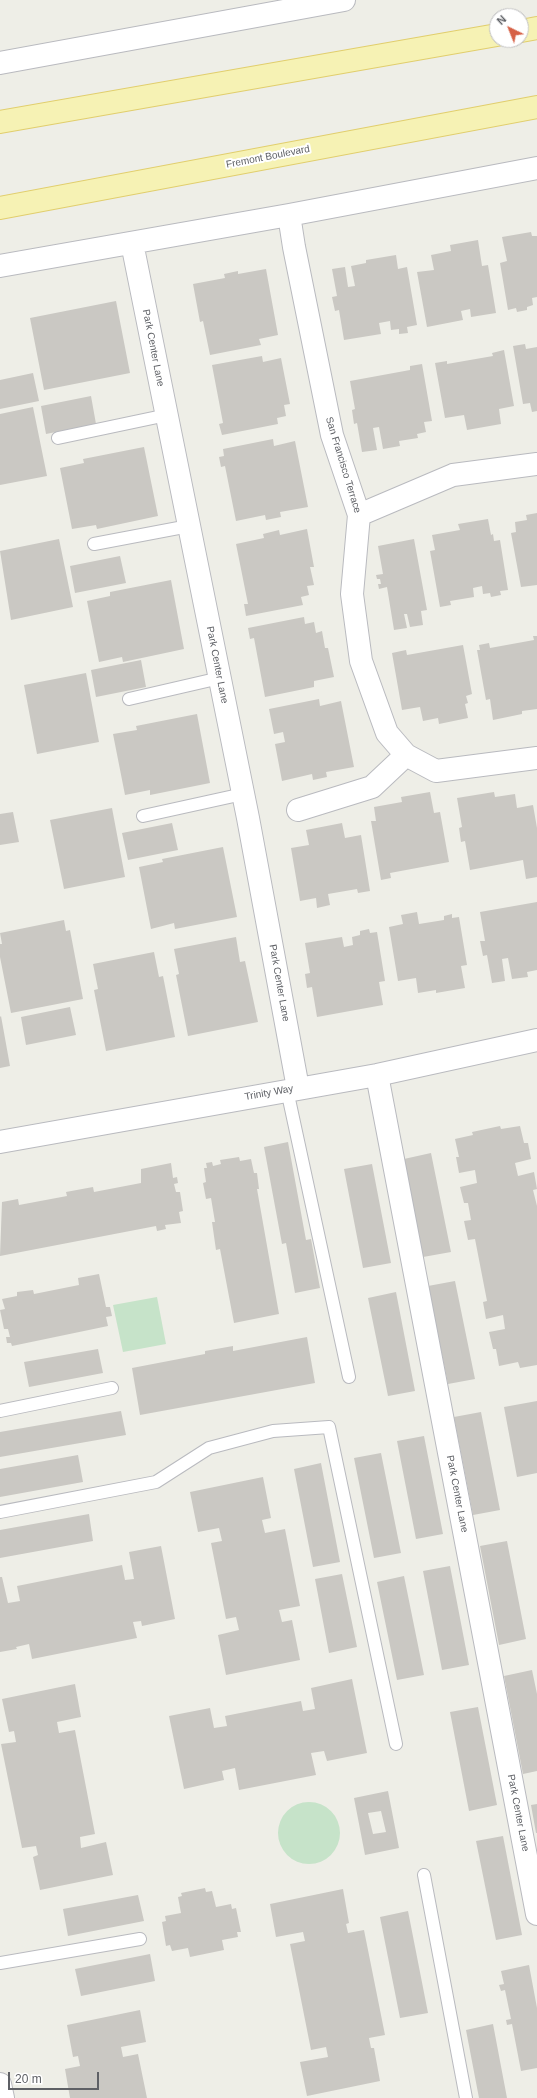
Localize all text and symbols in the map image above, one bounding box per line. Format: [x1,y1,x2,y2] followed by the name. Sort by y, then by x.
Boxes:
[489,8,529,48] north arrow
[494,13,508,27] text: N
[225,143,311,171] street label: Fremont Boulevard
[140,308,166,388] street label: Park Center Lane
[323,415,363,515] street label: San Francisco Terrace
[204,625,230,705] street label: Park Center Lane
[266,943,292,1023] street label: Park Center Lane
[244,1083,294,1103] street label: Trinity Way
[444,1454,470,1534] street label: Park Center Lane
[505,1773,531,1853] street label: Park Center Lane
[10,2064,101,2090] scale bar
[15,2072,42,2086] text: 20 m

